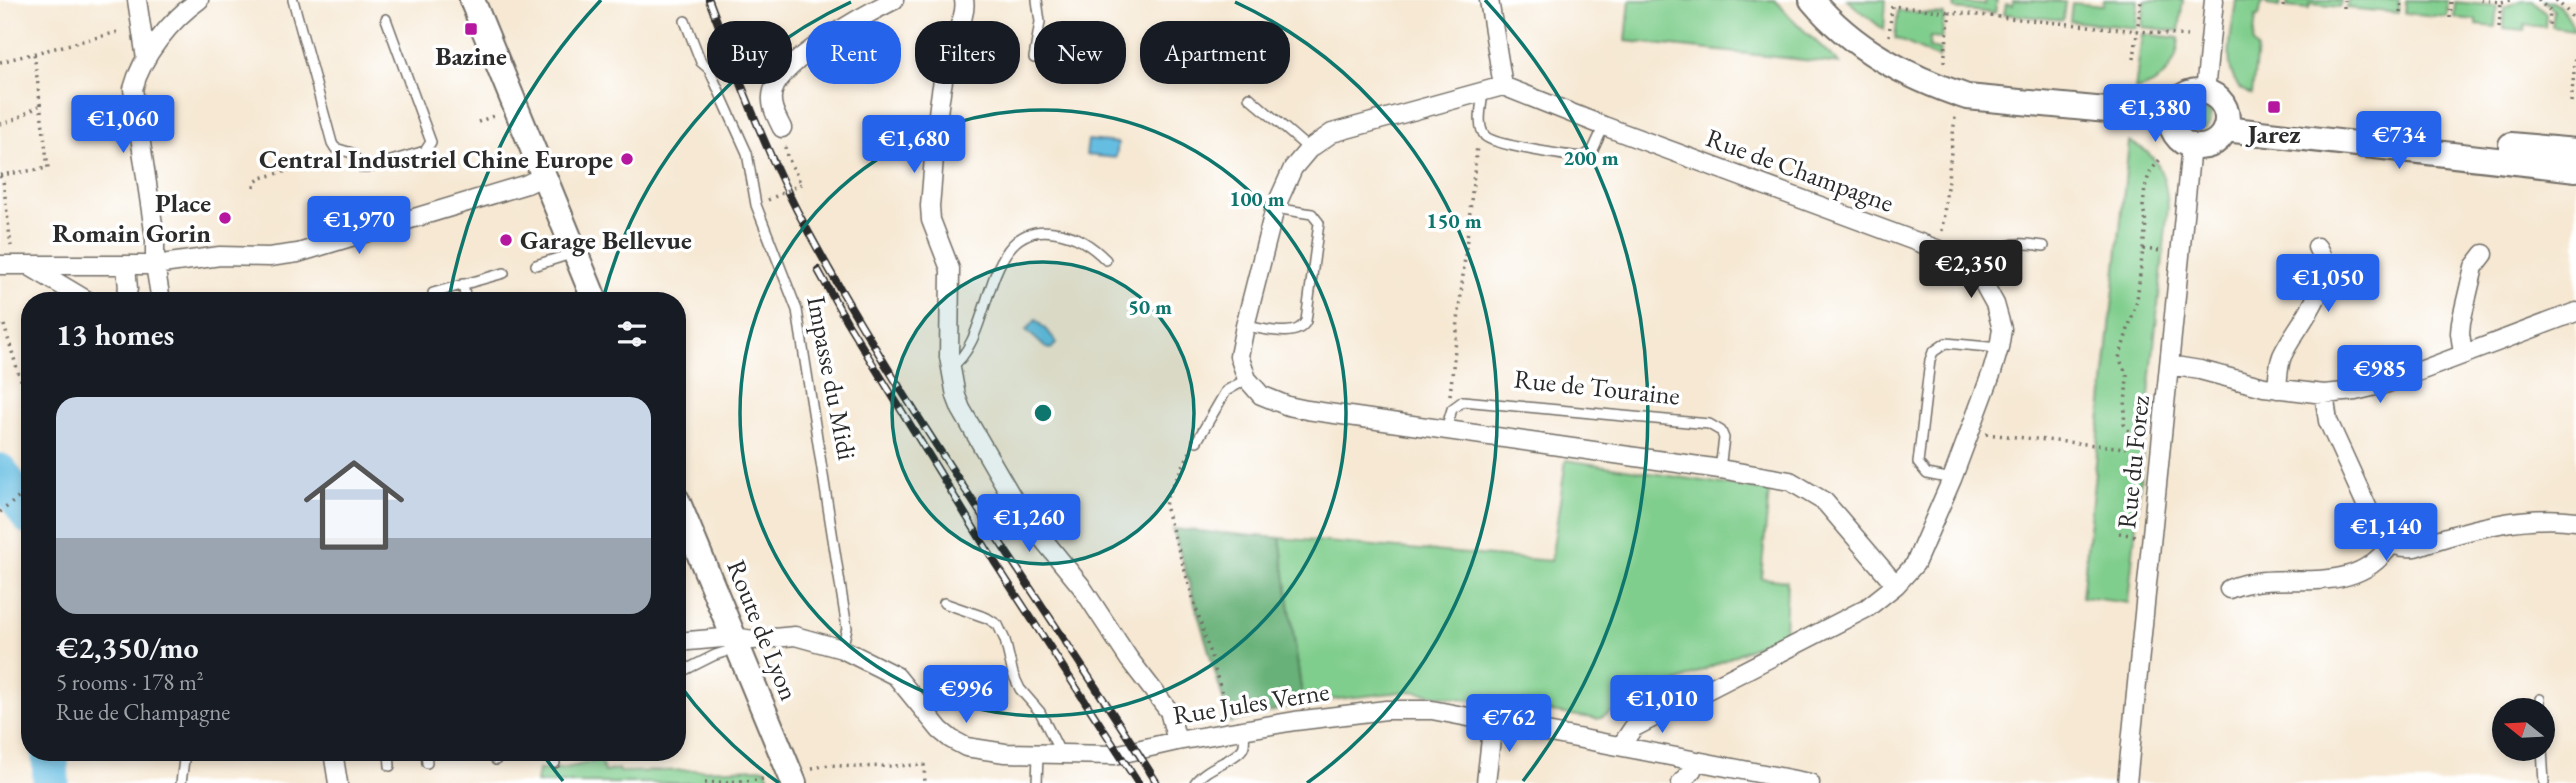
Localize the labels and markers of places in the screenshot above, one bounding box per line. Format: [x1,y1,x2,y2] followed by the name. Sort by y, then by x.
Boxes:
[463,21,479,37] marker: Bazine
[435,39,507,73] place label: Bazine
[2098,85,2212,144] pin: €1,380
[66,96,180,155] pin: €1,060
[2266,99,2282,115] marker: Jarez
[2358,111,2440,171] pin: €734
[857,116,971,175] pin: €1,680
[2244,117,2301,151] place label: Jarez
[259,142,613,176] place label: Central Industriel Chine Europe
[619,151,635,167] marker: Central Industriel Chine Europe
[52,186,211,250] place label: Place Romain Gorin
[302,196,416,256] pin: €1,970
[217,210,233,226] marker: Place Romain Gorin
[520,223,692,257] place label: Garage Bellevue
[498,232,514,248] marker: Garage Bellevue
[1914,240,2028,300] pin: €2,350
[2271,254,2385,314] pin: €1,050
[2339,346,2421,405] pin: €985
[1031,401,1055,425] centre of rings
[972,494,1086,554] pin: €1,260
[2329,504,2443,563] pin: €1,140
[925,666,1007,725] pin: €996
[1605,676,1719,735] pin: €1,010
[1468,694,1550,754] pin: €762

